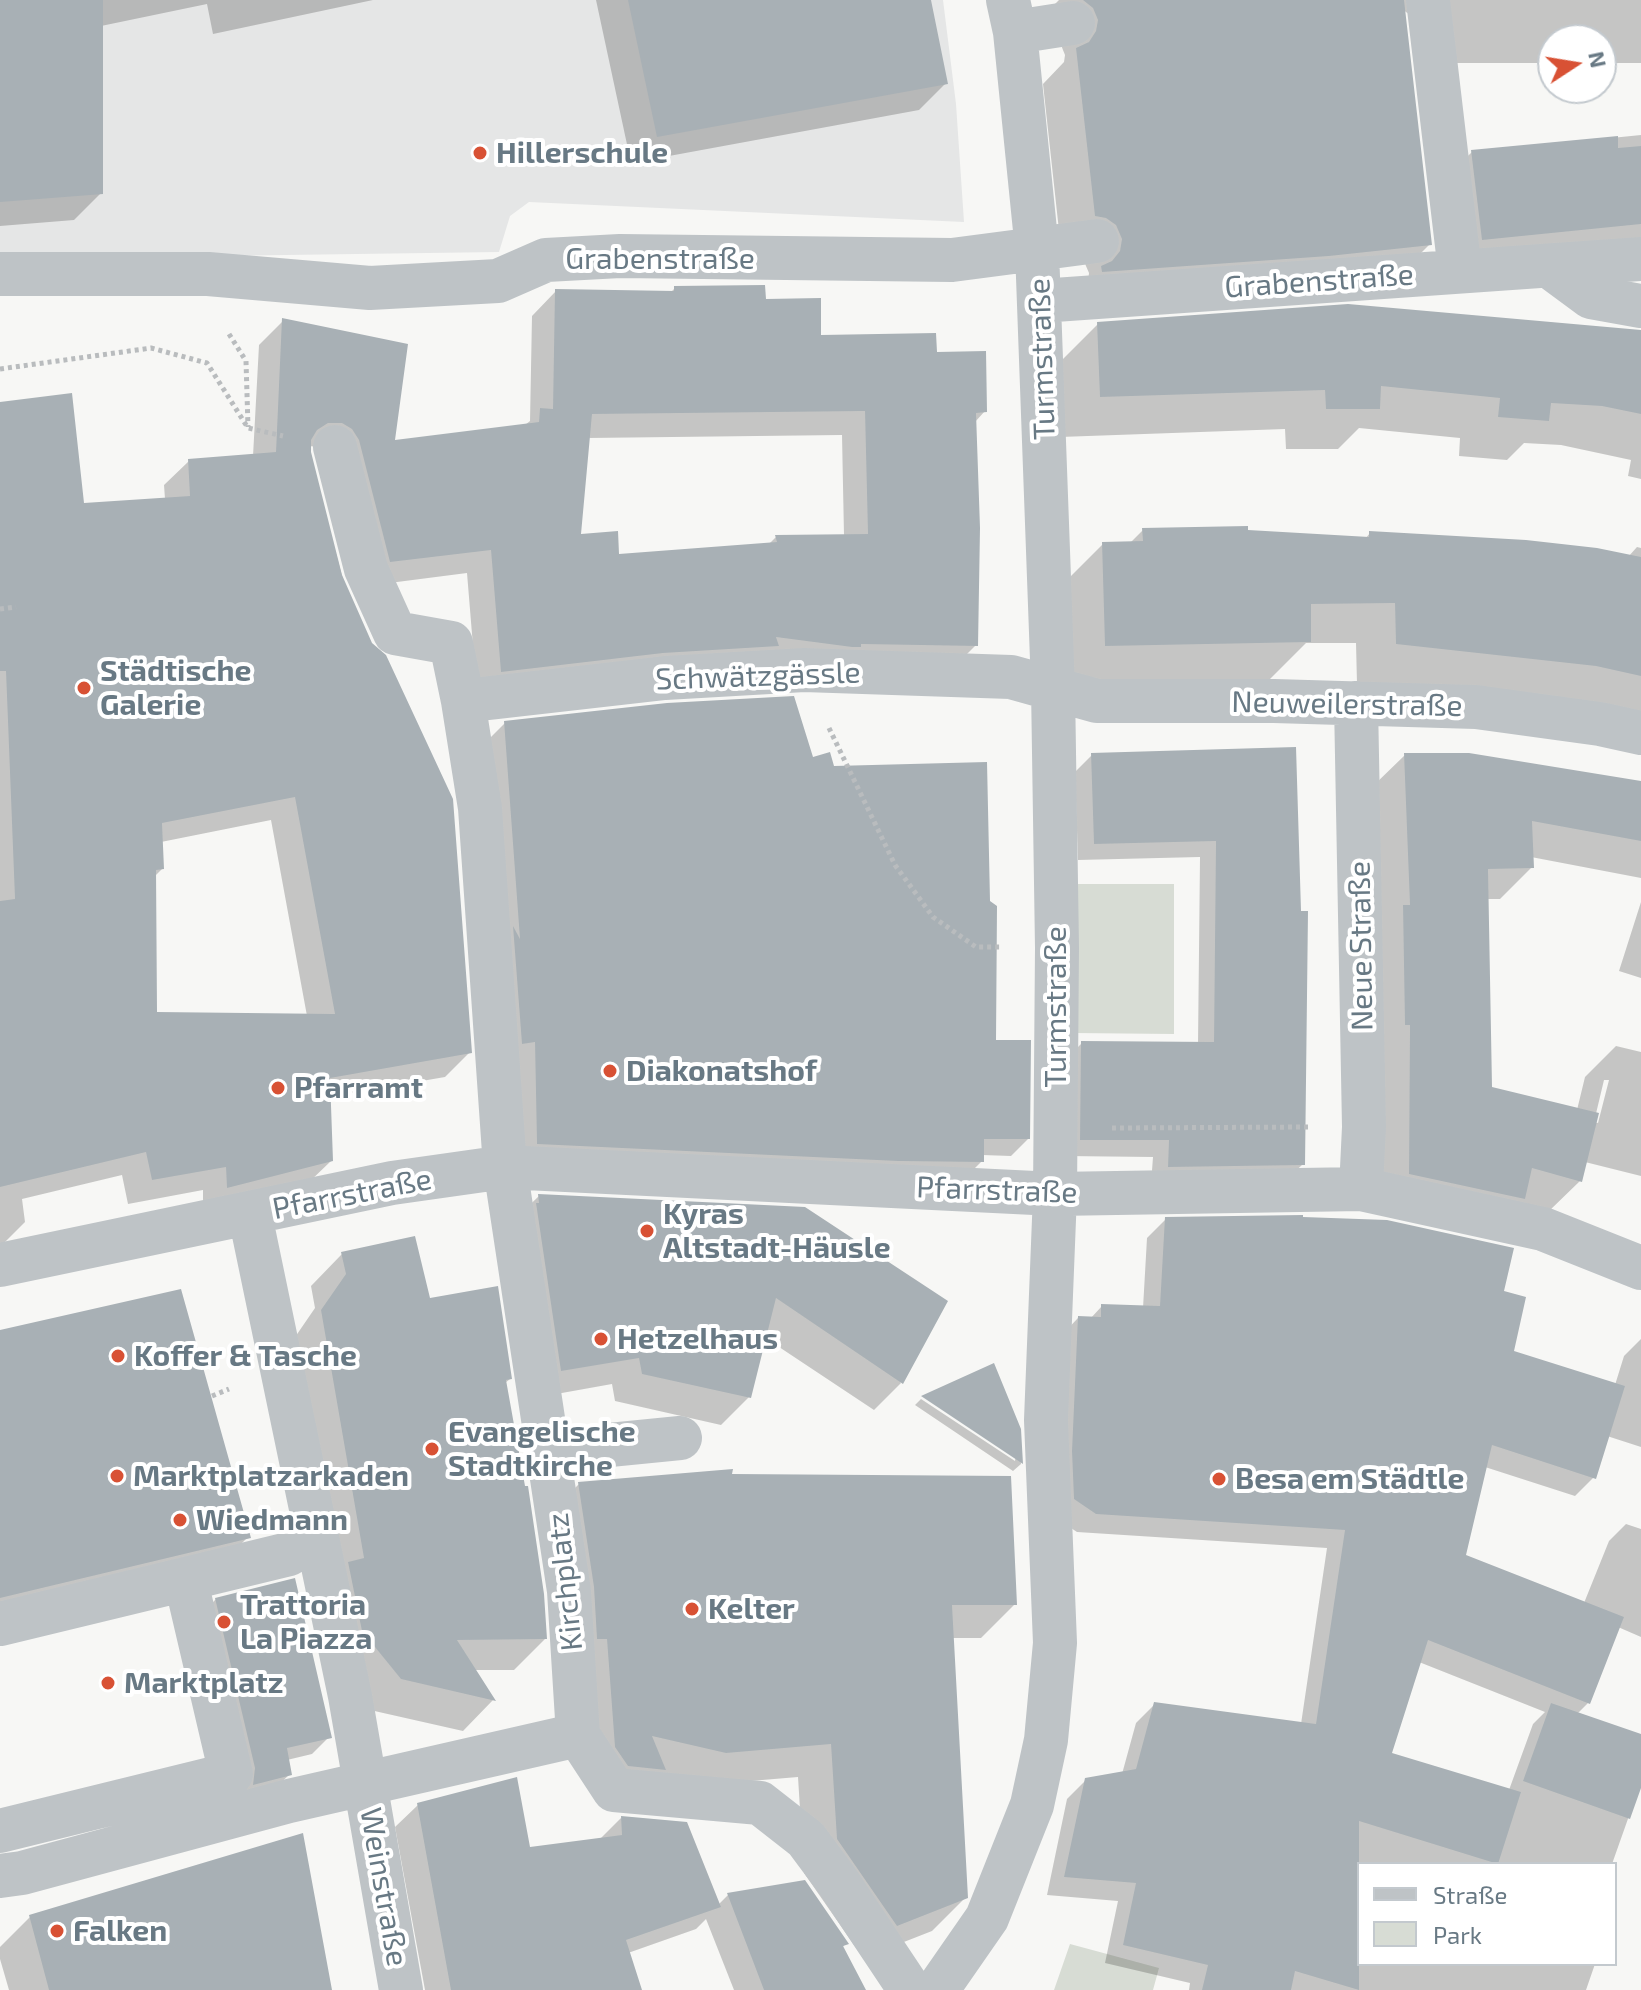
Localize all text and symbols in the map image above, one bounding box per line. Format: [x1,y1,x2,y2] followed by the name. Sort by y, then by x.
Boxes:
[1537,24,1617,104] north arrow
[1584,49,1613,70] text: N
[496,135,668,171] place label: Hillerschule
[471,144,489,162] marker: Hillerschule
[565,241,755,277] street label: Grabenstraße
[1223,256,1415,306] street label: Grabenstraße
[1021,278,1063,440] street label: Turmstraße
[100,653,252,724] place label: Städtische Galerie
[655,654,861,698] street label: Schwätzgässle
[75,679,93,697] marker: Städtische Galerie
[1231,684,1463,724] street label: Neuweilerstraße
[1342,861,1380,1031] street label: Neue Straße
[1038,926,1074,1088] street label: Turmstraße
[626,1053,817,1089] place label: Diakonatshof
[601,1062,619,1080] marker: Diakonatshof
[294,1070,423,1106] place label: Pfarramt
[269,1079,287,1097] marker: Pfarramt
[269,1161,435,1227] street label: Pfarrstraße
[916,1169,1078,1211] street label: Pfarrstraße
[663,1196,891,1266] place label: Kyras Altstadt-Häusle
[638,1222,656,1240] marker: Kyras Altstadt-Häusle
[617,1321,778,1357] place label: Hetzelhaus
[592,1330,610,1348] marker: Hetzelhaus
[134,1338,357,1374] place label: Koffer & Tasche
[109,1347,127,1365] marker: Koffer & Tasche
[448,1414,636,1484] place label: Evangelische Stadtkirche
[423,1440,441,1458] marker: Evangelische Stadtkirche
[133,1458,409,1494] place label: Marktplatzarkaden
[1235,1461,1464,1497] place label: Besa em Städtle
[108,1467,126,1485] marker: Marktplatzarkaden
[1210,1470,1228,1488] marker: Besa em Städtle
[196,1502,348,1538] place label: Wiedmann
[171,1511,189,1529] marker: Wiedmann
[540,1511,590,1653] street label: Kirchplatz
[240,1587,372,1658] place label: Trattoria La Piazza
[708,1591,795,1627] place label: Kelter
[683,1600,701,1618] marker: Kelter
[215,1613,233,1631] marker: Trattoria La Piazza
[124,1665,283,1701] place label: Marktplatz
[99,1674,117,1692] marker: Marktplatz
[352,1805,416,1969] street label: Weinstraße
[1357,1862,1617,1966] legend
[1433,1880,1507,1909] text: Straße
[73,1913,167,1949] place label: Falken
[1433,1920,1482,1949] text: Park
[48,1922,66,1940] marker: Falken

